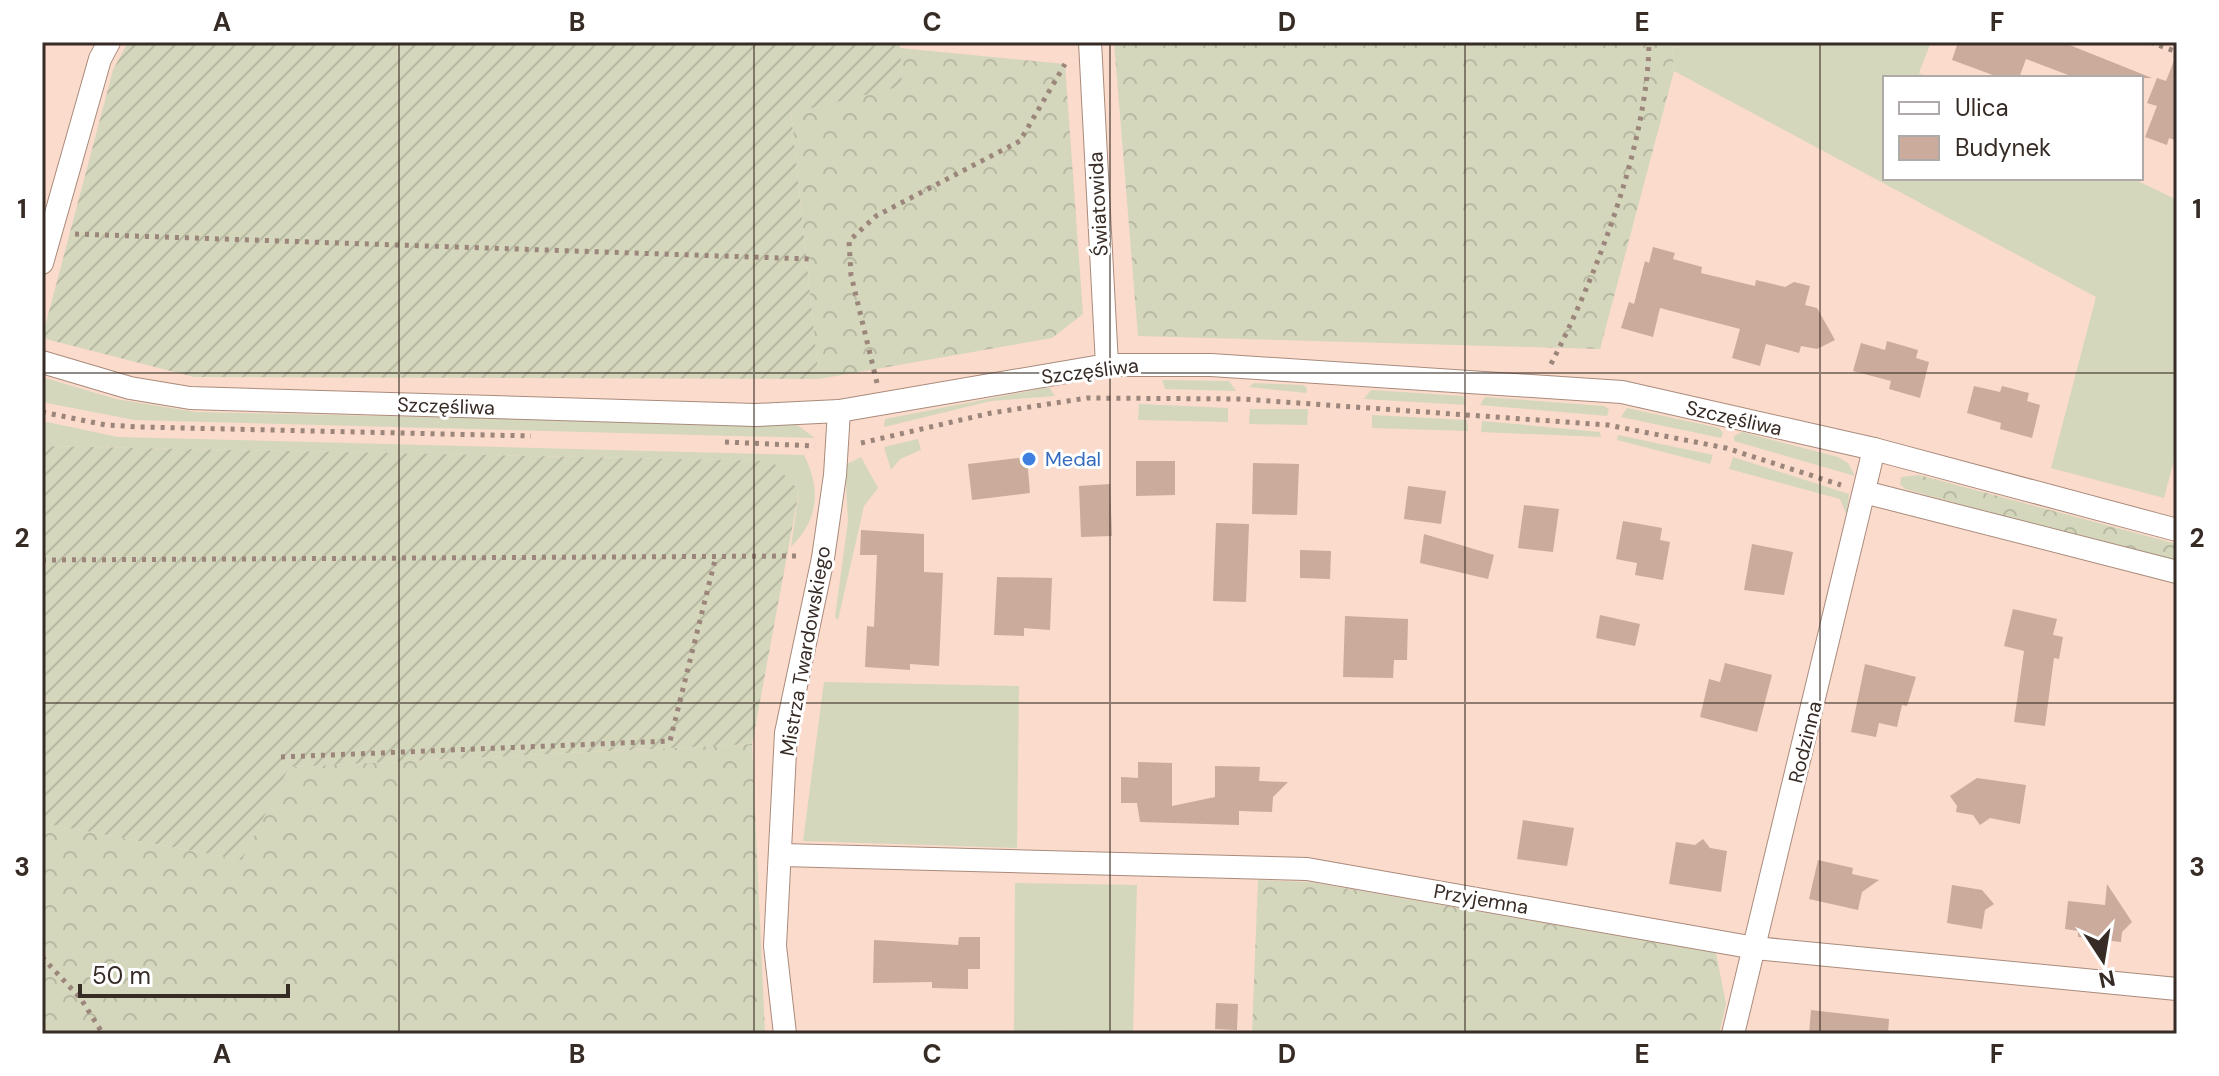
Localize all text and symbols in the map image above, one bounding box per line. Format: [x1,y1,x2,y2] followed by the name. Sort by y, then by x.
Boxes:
[213,5,231,39] text: A
[569,5,585,39] text: B
[922,5,942,39] text: C
[1278,5,1296,39] text: D
[1634,5,1650,39] text: E
[1990,5,2004,39] text: F
[1883,76,2143,180] legend
[1955,92,2009,123] text: Ulica
[1955,132,2051,163] text: Budynek
[1082,151,1114,257] street label: Światowida
[17,192,27,226] text: 1
[2192,192,2202,226] text: 1
[1040,352,1140,390] street label: Szczęśliwa
[397,391,495,421] street label: Szczęśliwa
[1683,394,1785,442] street label: Szczęśliwa
[1045,446,1101,472] place label: Medal
[1020,450,1038,468] marker: Medal
[14,521,30,555] text: 2
[2189,521,2205,555] text: 2
[774,544,836,758] street label: Mistrza Twardowskiego
[1782,698,1828,786] street label: Rodzinna
[14,850,30,884] text: 3
[2189,850,2205,884] text: 3
[1432,878,1530,920] street label: Przyjemna
[2063,920,2143,1000] north arrow
[80,948,288,998] scale bar
[92,960,151,991] text: 50 m
[2096,963,2118,995] text: N
[213,1037,231,1071] text: A
[569,1037,585,1071] text: B
[922,1037,942,1071] text: C
[1278,1037,1296,1071] text: D
[1634,1037,1650,1071] text: E
[1990,1037,2004,1071] text: F

